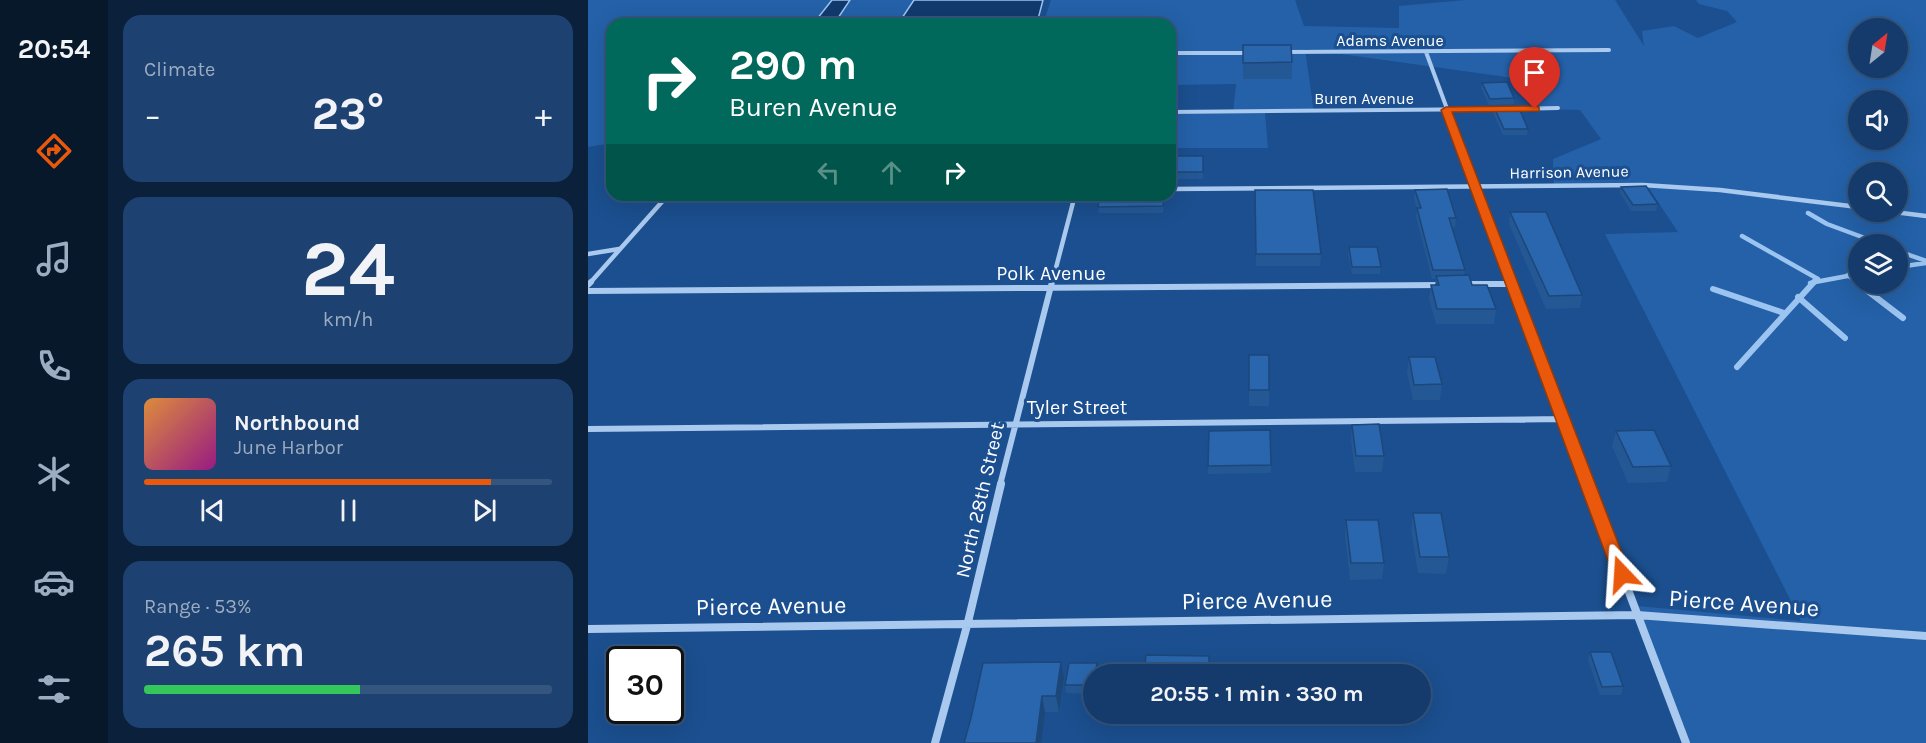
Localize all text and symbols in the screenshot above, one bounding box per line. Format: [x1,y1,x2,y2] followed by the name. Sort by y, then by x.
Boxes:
[1848,18,1908,78] north arrow
[1848,18,1908,294] map controls
[1336,31,1444,50] street label: Adams Avenue
[18,33,90,65] text: 20:54
[729,40,857,90] text: 290 m
[630,42,708,120] icon: right
[1509,47,1560,109] pin
[1518,56,1551,89] icon: arrive
[144,58,215,81] text: Climate
[312,88,384,140] text: 23°
[1314,89,1414,108] street label: Buren Avenue
[1848,90,1908,150] button: sound
[729,91,897,123] text: Buren Avenue
[144,96,161,134] text: −
[535,96,552,134] text: +
[33,130,75,172] icon: directions
[812,156,845,189] icon: left
[875,156,908,189] icon: ahead
[938,156,971,189] icon: right
[1509,161,1629,183] street label: Harrison Avenue
[1848,162,1908,222] button: search
[301,223,395,315] text: 24
[1848,234,1908,294] button: layers
[33,238,75,280] icon: music
[996,262,1106,285] street label: Polk Avenue
[323,308,373,331] text: km/h
[33,345,75,387] icon: phone
[1027,396,1128,419] street label: Tyler Street
[234,410,360,436] text: Northbound
[951,419,1009,580] street label: North 28th Street
[234,436,343,459] text: June Harbor
[33,453,75,495] icon: climate
[196,494,229,527] icon: previous
[332,494,365,527] icon: pause
[468,494,501,527] icon: next
[1590,542,1654,606] position arrow
[33,561,75,603] icon: car
[1668,584,1820,622] street label: Pierce Avenue
[1181,585,1333,615] street label: Pierce Avenue
[695,591,847,621] street label: Pierce Avenue
[144,595,252,618] text: Range · 53%
[144,625,305,677] text: 265 km
[606,646,684,724] speed limit sign: 30
[33,668,75,710] icon: filters
[1150,681,1364,707] text: 20:55 · 1 min · 330 m

